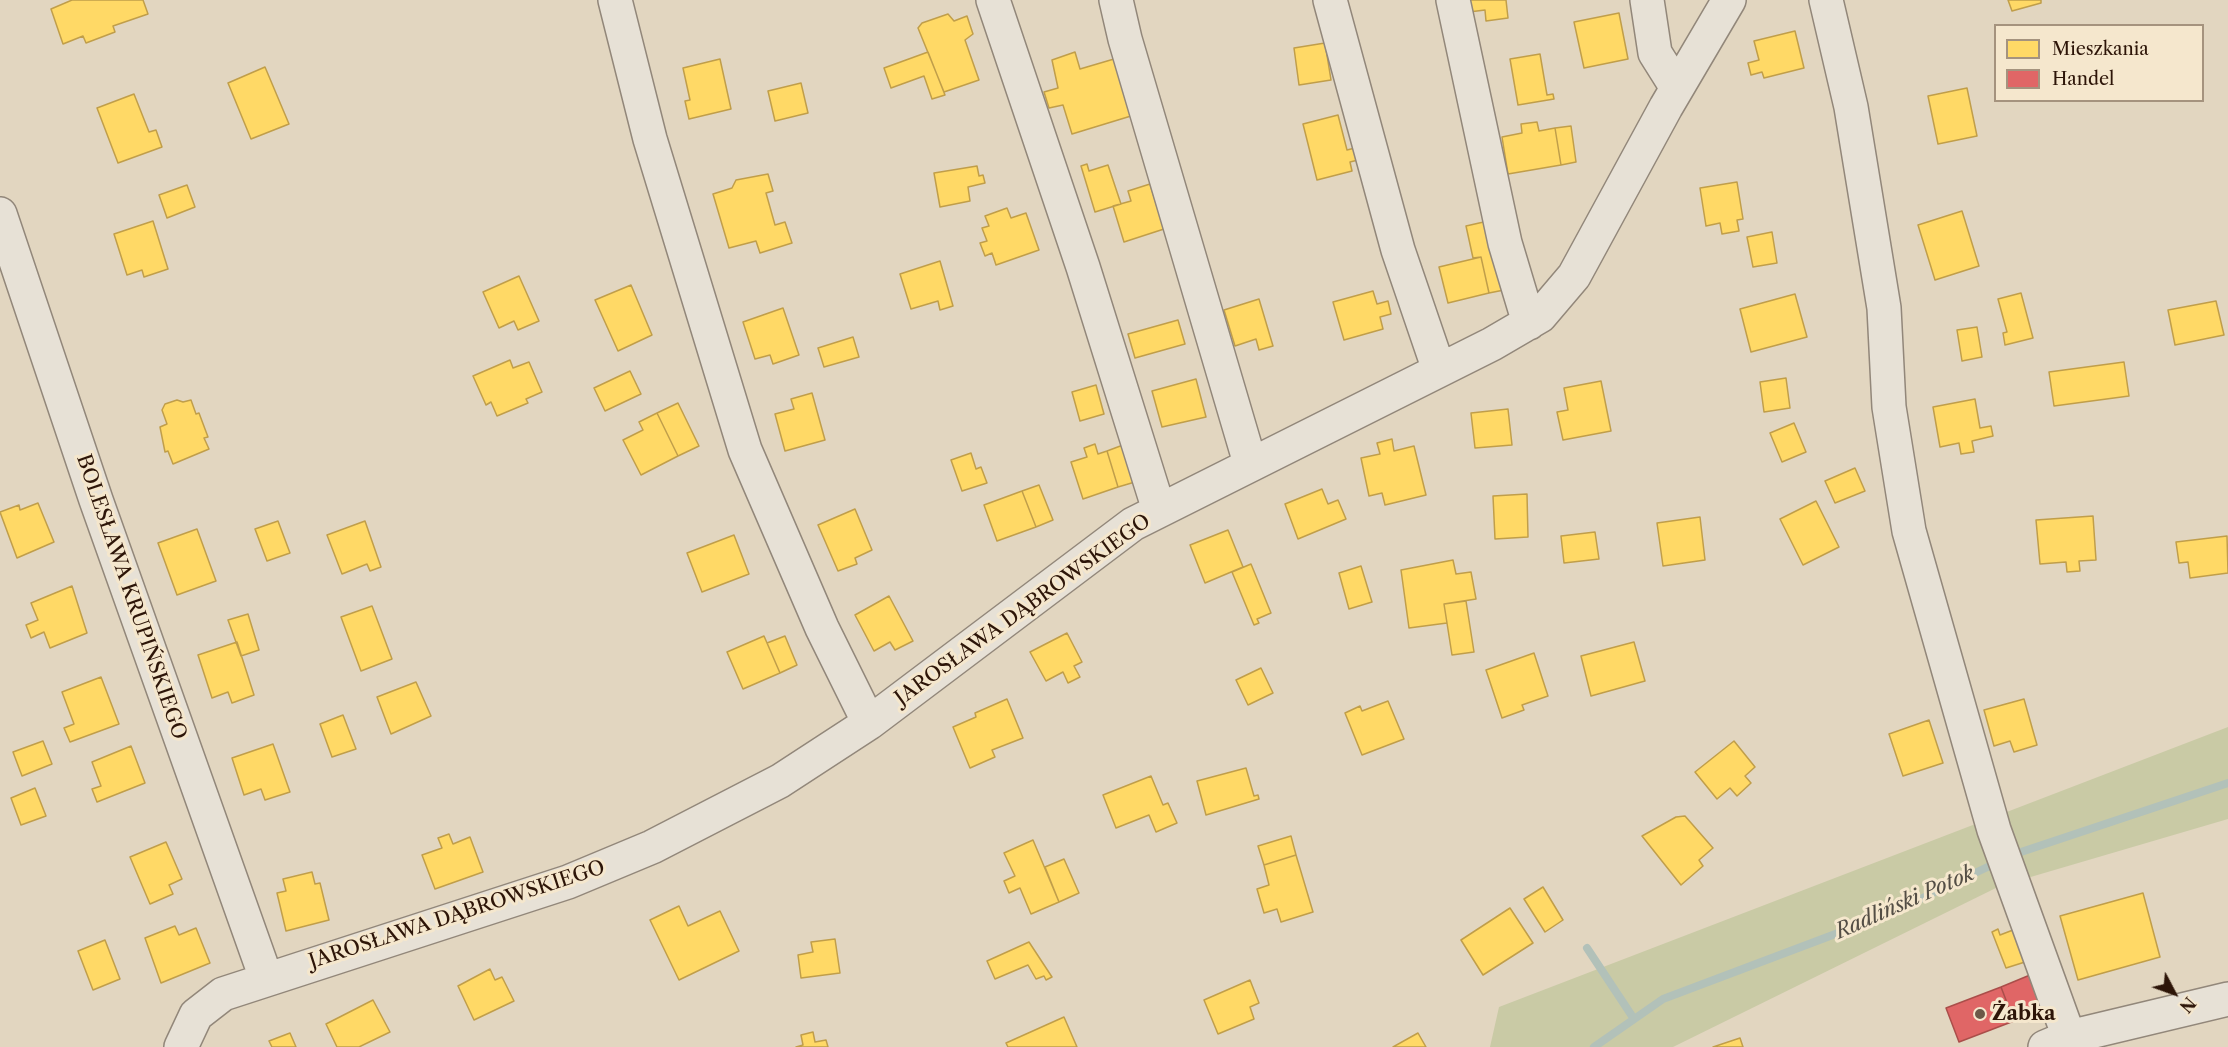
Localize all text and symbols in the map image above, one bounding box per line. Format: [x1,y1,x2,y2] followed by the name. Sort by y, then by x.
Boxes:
[1994,24,2204,102] legend
[2052,38,2149,60] text: Mieszkania
[2052,68,2114,90] text: Handel
[71,451,191,743] street label: BOLESŁAWA KRUPIŃSKIEGO
[891,509,1155,711] street label: JAROSŁAWA DĄBROWSKIEGO
[306,856,608,974] street label: JAROSŁAWA DĄBROWSKIEGO
[1831,861,1979,945] water label: Radliński Potok
[2144,963,2204,1023] north arrow
[2175,993,2200,1017] text: N
[1992,1002,2056,1026] place label: Żabka
[1973,1007,1987,1021] marker: Żabka

